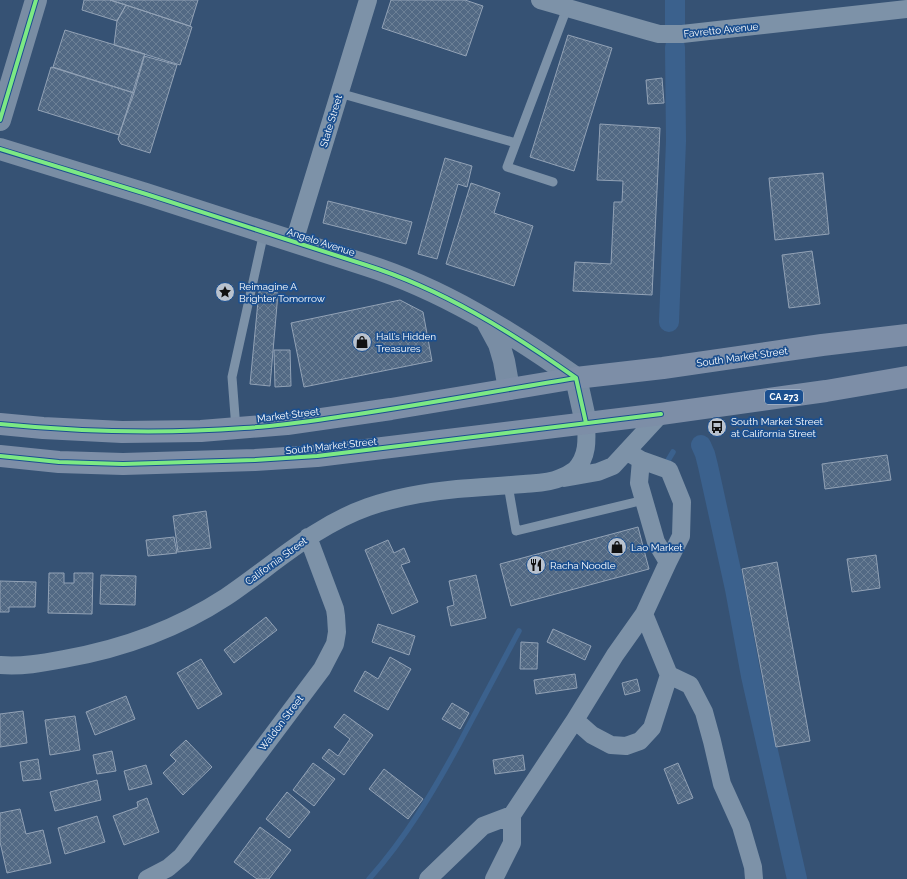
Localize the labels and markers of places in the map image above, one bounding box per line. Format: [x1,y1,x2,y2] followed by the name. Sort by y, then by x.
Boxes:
[214,281,236,303] place icon: Reimagine A Brighter Tomorrow
[239,281,325,304] place label: Reimagine A Brighter Tomorrow
[351,331,373,353] shop icon: Hall’s Hidden Treasures
[376,331,436,354] place label: Hall’s Hidden Treasures
[706,416,728,438] bus stop icon: South Market Street at California Street
[731,416,823,439] place label: South Market Street at California Street
[606,536,628,558] shop icon: Lao Market
[631,542,683,553] place label: Lao Market
[525,554,547,576] restaurant icon: Racha Noodle
[550,560,616,571] place label: Racha Noodle

